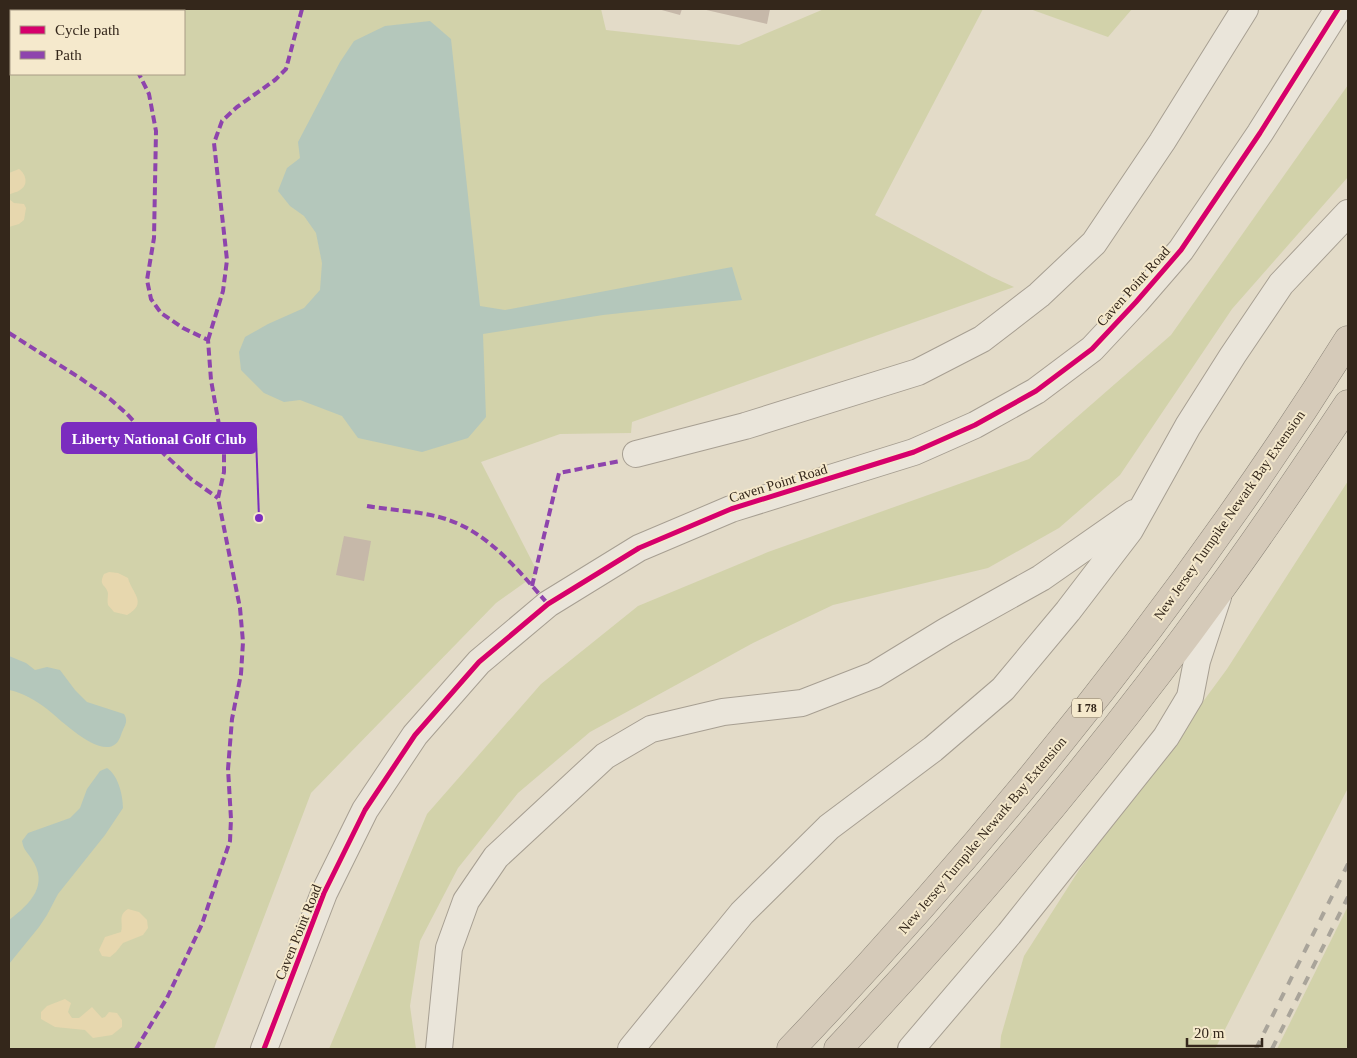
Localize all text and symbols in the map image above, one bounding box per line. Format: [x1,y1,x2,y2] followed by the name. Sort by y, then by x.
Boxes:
[10,10,185,75] legend
[55,22,120,38] text: Cycle path
[55,47,82,63] text: Path
[1094,243,1173,329] street label: Caven Point Road
[1151,408,1308,623] street label: New Jersey Turnpike Newark Bay Extension
[62,423,256,453] callout: Liberty National Golf Club
[72,431,246,447] text: Liberty National Golf Club
[727,461,829,506] street label: Caven Point Road
[1072,698,1102,718] road number: I 78
[896,734,1069,937] street label: New Jersey Turnpike Newark Bay Extension
[272,882,325,982] street label: Caven Point Road
[1187,1016,1262,1048] scale bar
[1194,1025,1225,1041] text: 20 m

